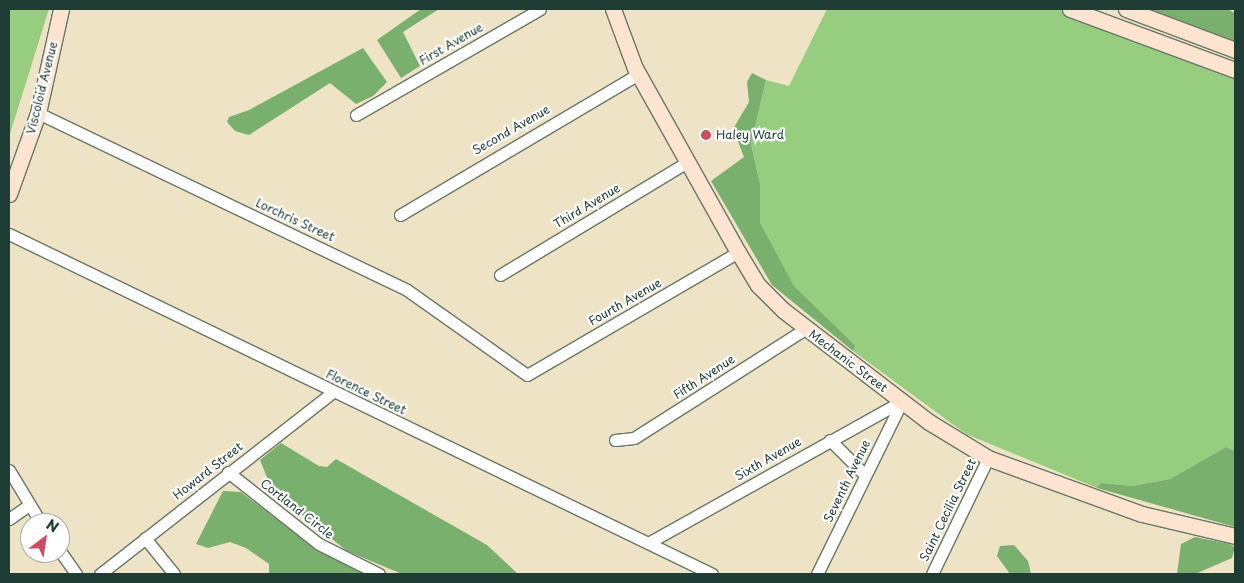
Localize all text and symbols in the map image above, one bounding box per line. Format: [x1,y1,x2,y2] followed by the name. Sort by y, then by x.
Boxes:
[417,20,485,68] street label: First Avenue
[23,40,61,136] street label: Viscoloid Avenue
[470,102,552,158] street label: Second Avenue
[716,128,785,142] place label: Haley Ward
[700,129,712,141] marker: Haley Ward
[551,180,623,232] street label: Third Avenue
[253,195,337,245] street label: Lorchris Street
[586,275,664,329] street label: Fourth Avenue
[806,327,890,395] street label: Mechanic Street
[670,351,738,403] street label: Fifth Avenue
[323,366,409,418] street label: Florence Street
[732,434,804,484] street label: Sixth Avenue
[821,437,873,525] street label: Seventh Avenue
[170,439,246,503] street label: Howard Street
[917,456,979,564] street label: Saint Cecilia Street
[257,476,337,542] street label: Cortland Circle
[20,513,70,563] north arrow
[42,514,63,537] text: N

